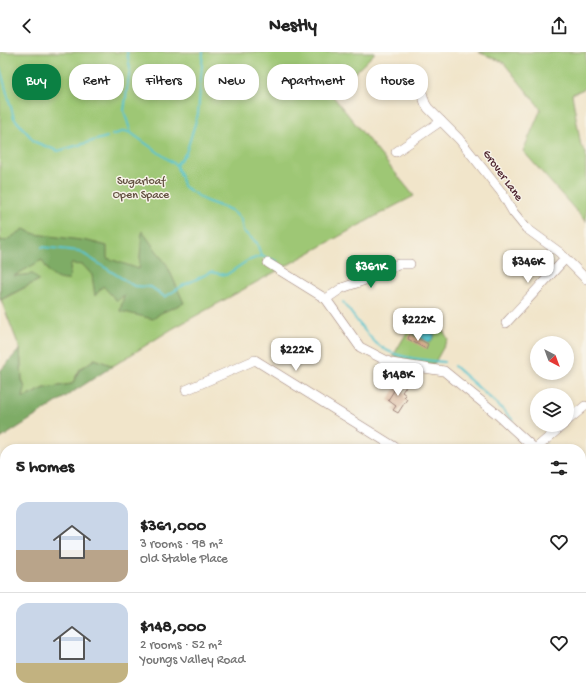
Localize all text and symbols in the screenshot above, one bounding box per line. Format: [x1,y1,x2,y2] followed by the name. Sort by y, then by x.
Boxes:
[16,15,38,37] icon: back
[548,15,570,37] icon: share
[269,16,317,37] text: Nestly
[12,64,61,100] chip: Buy
[69,64,124,100] chip: Rent
[132,64,196,100] chip: Filters
[204,64,259,100] chip: New
[267,64,358,100] chip: Apartment
[366,64,428,100] chip: House
[479,148,526,205] street label: Grover Lane
[113,175,170,203] park label: Sugarloaf Open Space
[500,250,556,284] pin: $346K
[343,255,399,289] pin: $361K
[512,255,544,270] text: $346K
[355,260,387,275] text: $361K
[390,308,446,342] pin: $222K
[402,313,434,328] text: $222K
[530,336,574,380] north arrow
[530,336,574,432] map controls
[268,338,324,372] pin: $222K
[280,343,312,358] text: $222K
[370,363,426,397] pin: $148K
[382,368,414,383] text: $148K
[530,388,574,432] button: layers
[548,457,570,479] icon: filters
[16,458,74,478] text: 5 homes
[140,517,206,537] text: $361,000
[48,518,96,566] icon: home
[548,531,570,553] icon: heart
[140,537,223,552] text: 3 rooms · 98 m²
[140,552,228,567] text: Old Stable Place
[140,618,206,638] text: $148,000
[48,619,96,667] icon: home
[548,632,570,654] icon: heart
[140,638,222,653] text: 2 rooms · 52 m²
[140,653,245,668] text: Youngs Valley Road

